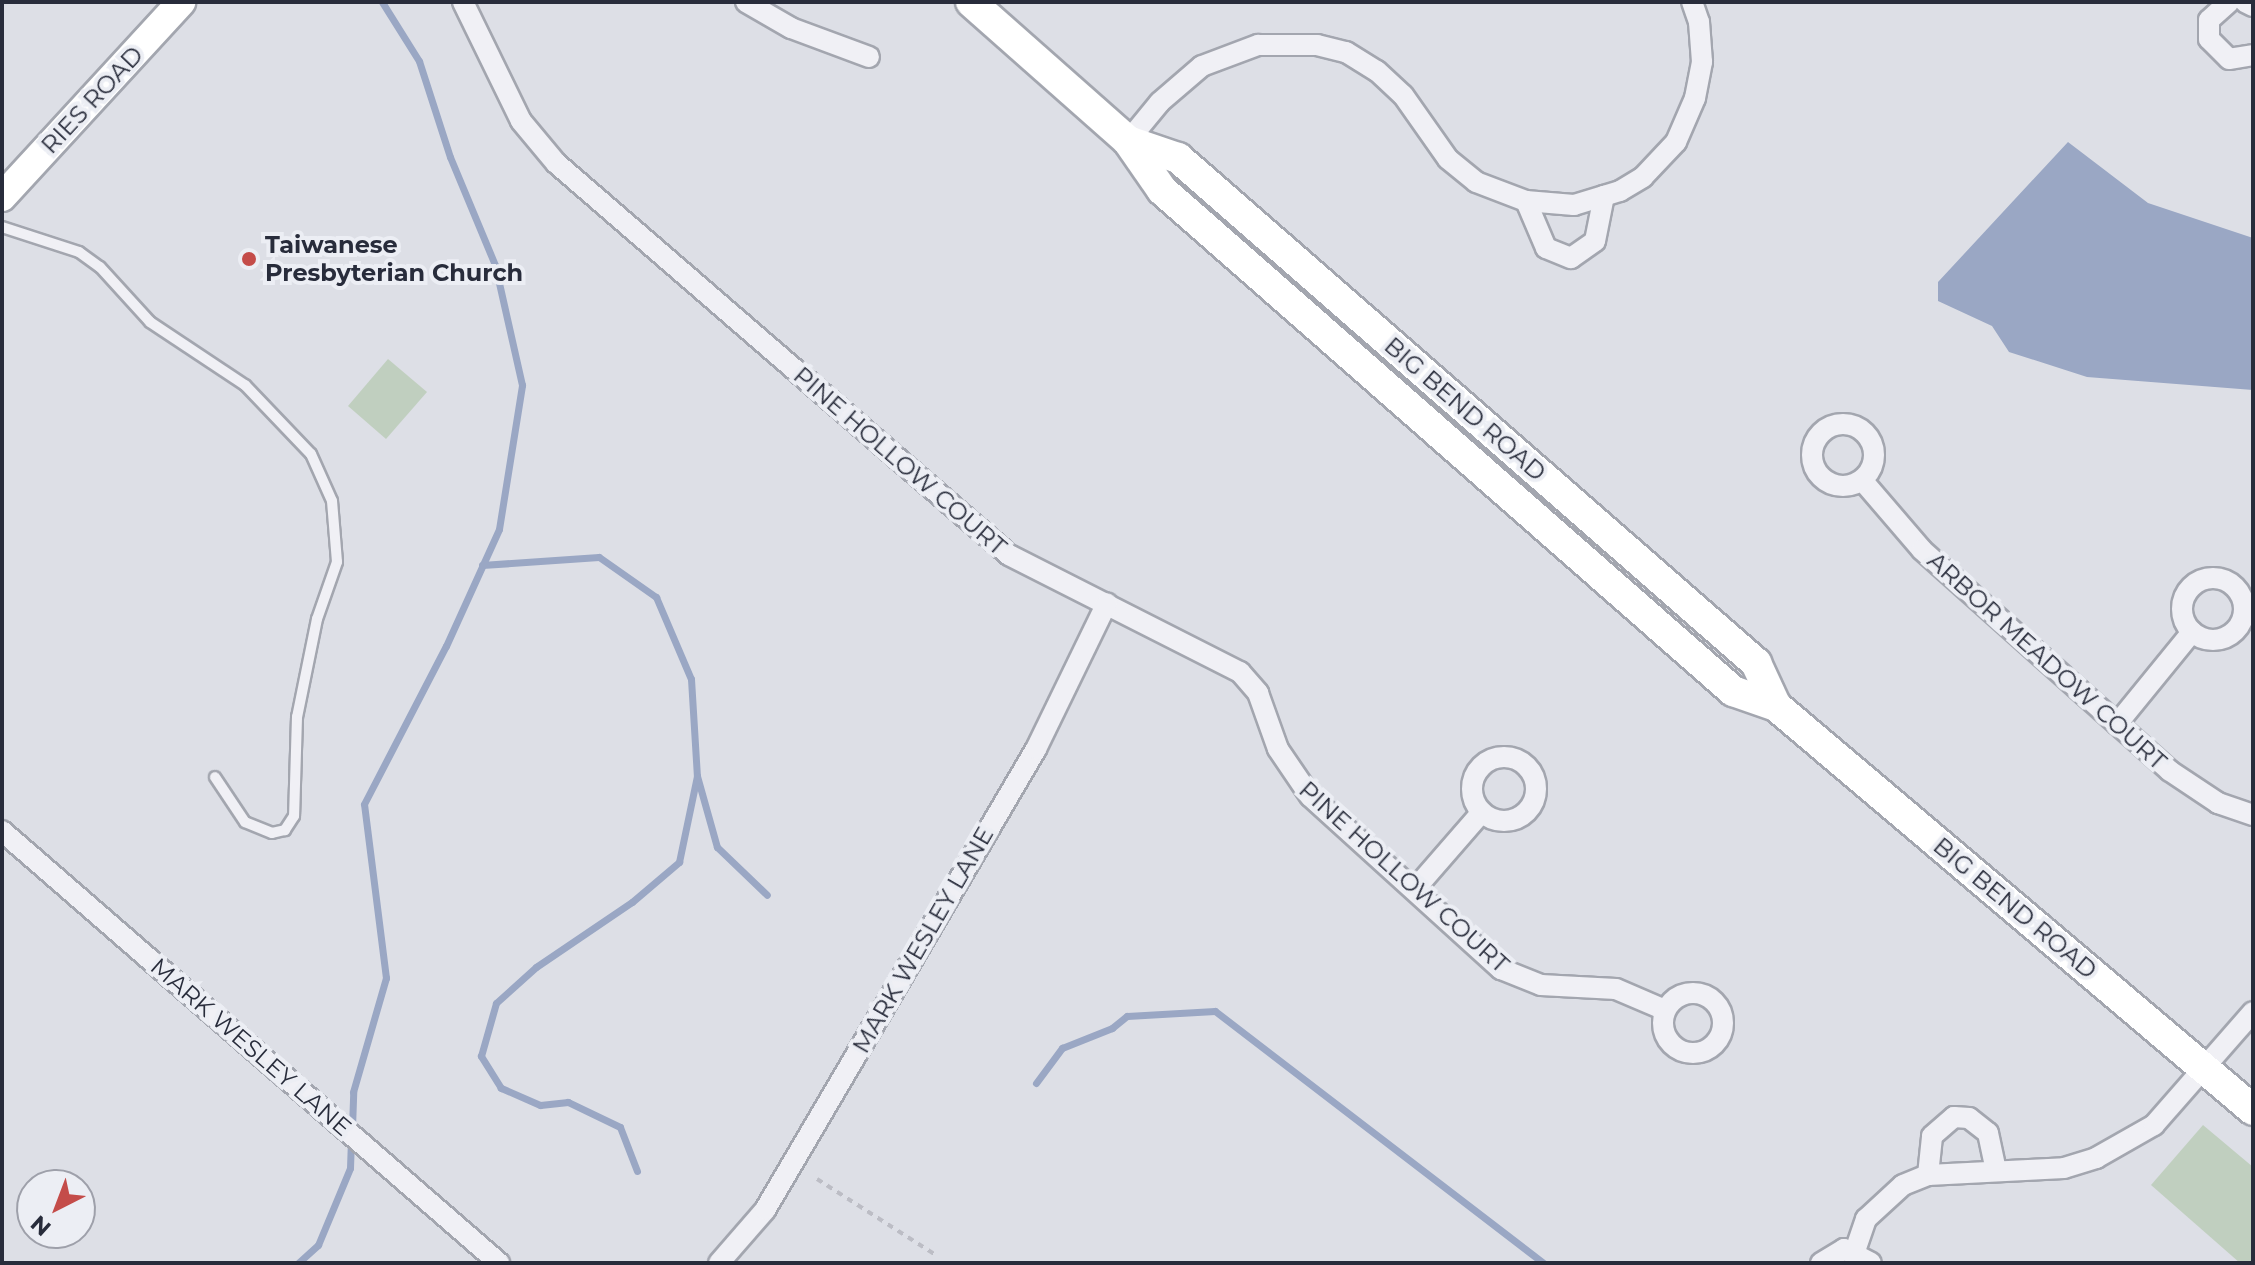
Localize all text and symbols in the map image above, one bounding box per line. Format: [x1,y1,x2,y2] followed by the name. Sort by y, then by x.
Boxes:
[35,40,149,160] street label: RIES ROAD
[265,231,523,287] place label: Taiwanese Presbyterian Church
[240,250,258,268] marker: Taiwanese Presbyterian Church
[1378,331,1552,487] street label: BIG BEND ROAD
[788,361,1012,561] street label: PINE HOLLOW COURT
[1922,546,2172,776] street label: ARBOR MEADOW COURT
[1293,775,1515,979] street label: PINE HOLLOW COURT
[846,822,1000,1058] street label: MARK WESLEY LANE
[1928,831,2102,985] street label: BIG BEND ROAD
[145,952,357,1142] street label: MARK WESLEY LANE
[16,1169,96,1249] north arrow
[25,1210,57,1242] text: N

